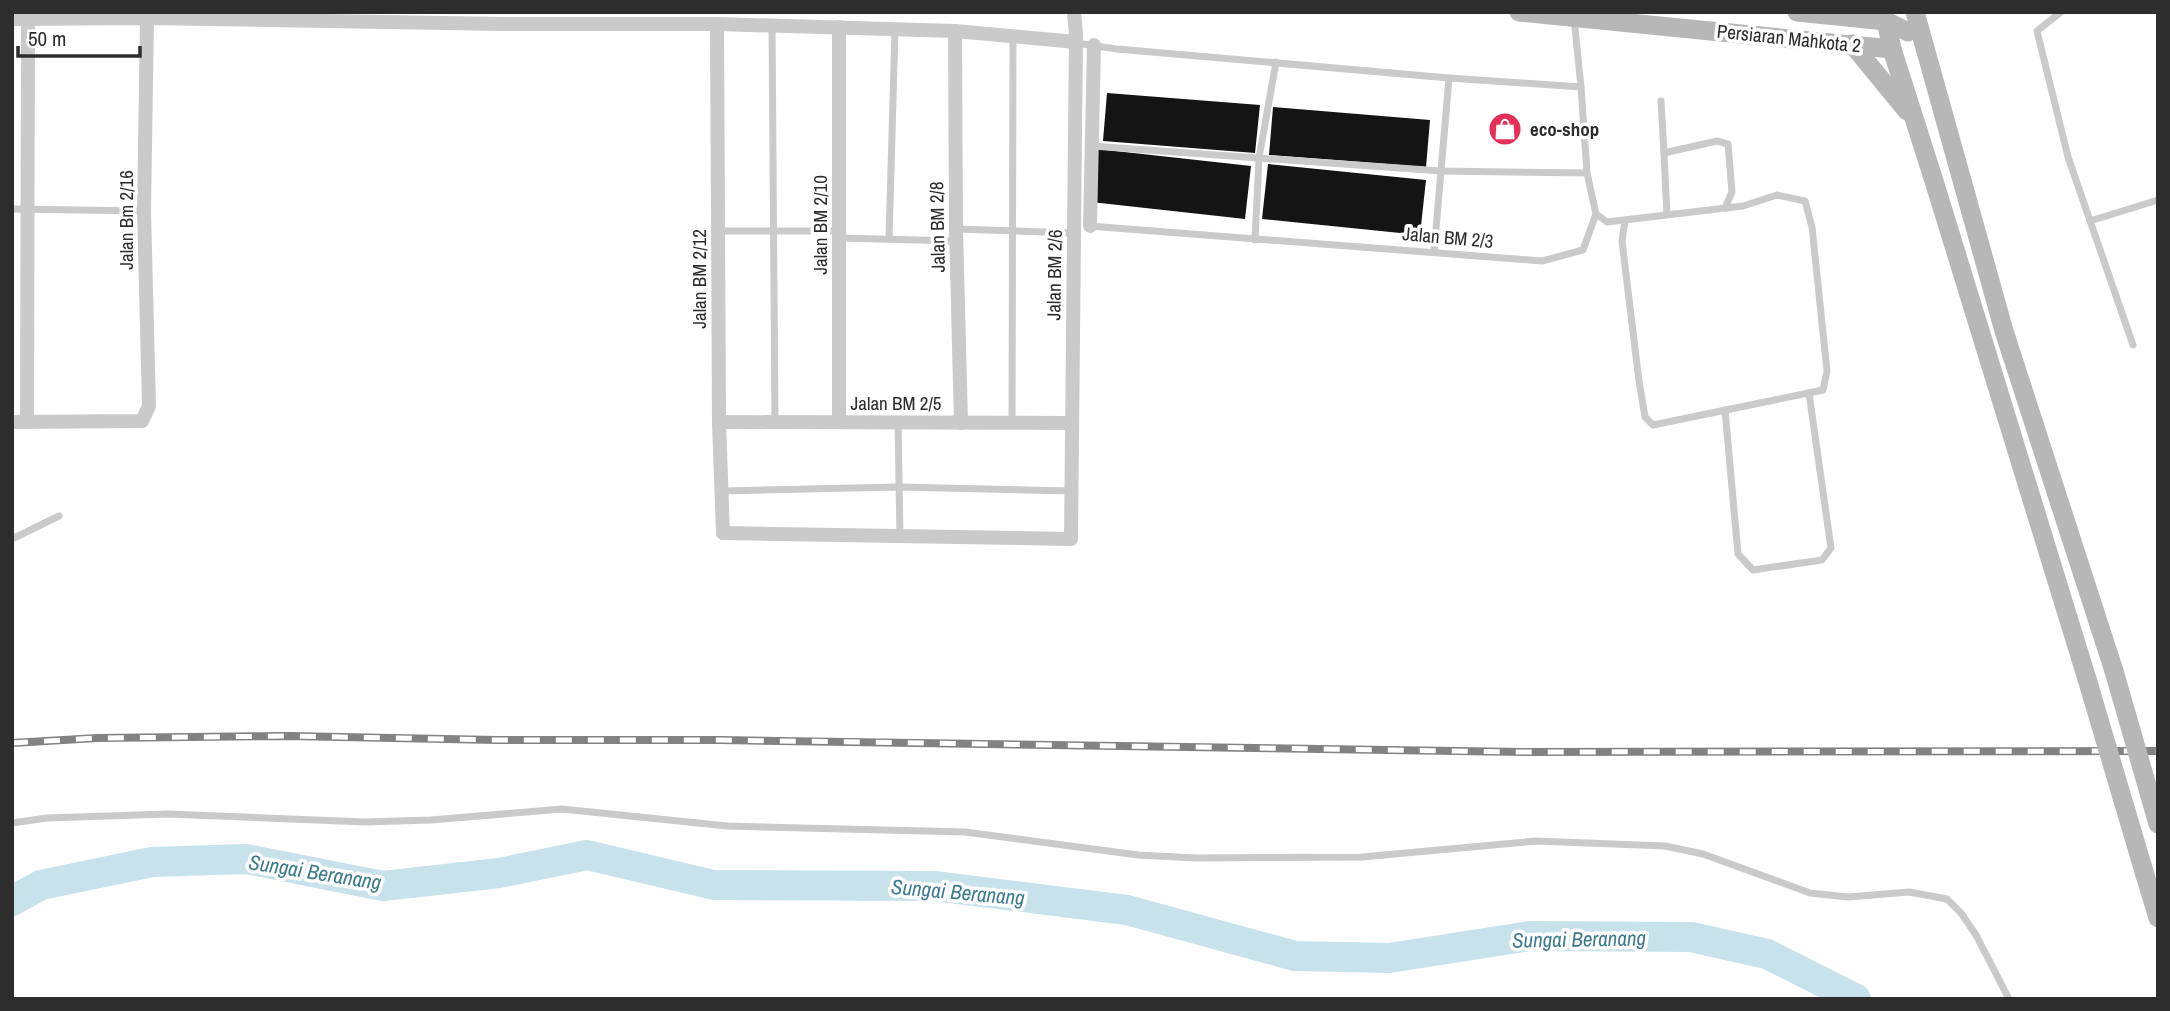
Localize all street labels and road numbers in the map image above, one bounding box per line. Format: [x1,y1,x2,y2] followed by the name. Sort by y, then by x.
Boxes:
[1716,18,1862,58] street label: Persiaran Mahkota 2
[113,170,139,270] street label: Jalan Bm 2/16
[807,175,833,275] street label: Jalan BM 2/10
[923,181,951,273] street label: Jalan BM 2/8
[1402,220,1494,254] street label: Jalan BM 2/3
[686,229,712,329] street label: Jalan BM 2/12
[1040,229,1068,321] street label: Jalan BM 2/6
[851,390,942,416] street label: Jalan BM 2/5

